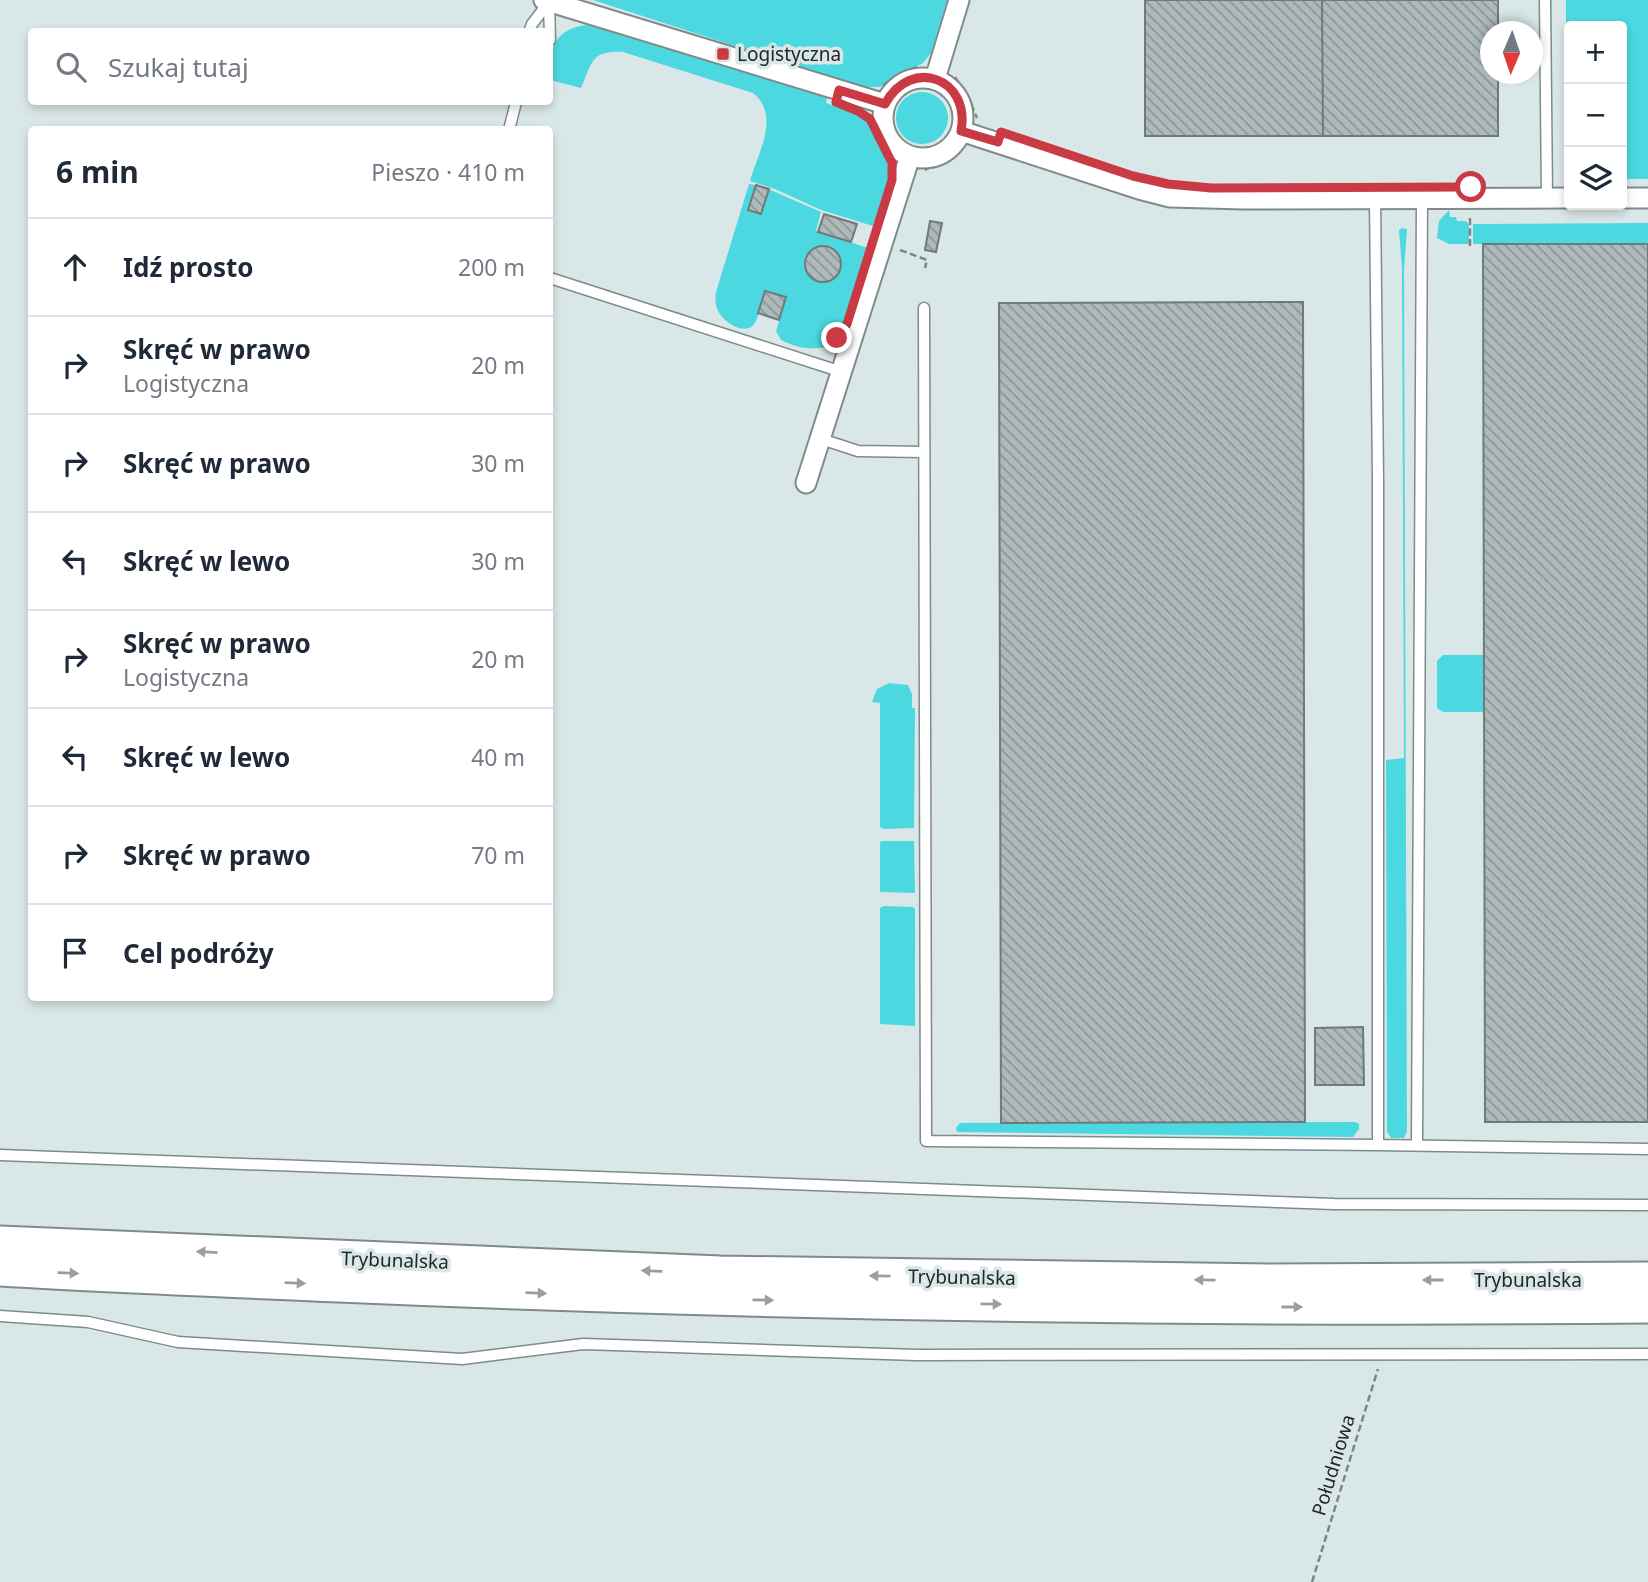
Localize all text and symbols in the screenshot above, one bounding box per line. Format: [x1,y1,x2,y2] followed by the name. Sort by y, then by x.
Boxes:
[1480,21,1543,84] north arrow
[1564,21,1627,210] map controls
[1564,21,1627,84] button: +
[28,28,553,105] search box
[737,41,841,67] place label: Logistyczna
[715,46,731,62] marker: Logistyczna
[52,48,90,86] icon: search
[108,49,249,85] text: Szukaj tutaj
[1564,84,1627,147] button: −
[1564,147,1627,210] button: layers
[56,151,139,192] text: 6 min
[371,156,525,188] text: Pieszo · 410 m
[1455,171,1486,202] route start
[56,248,94,286] icon: ahead
[123,249,254,285] text: Idź prosto
[458,251,525,283] text: 200 m
[821,322,852,353] route end
[123,331,311,367] text: Skręć w prawo
[56,346,94,384] icon: right
[471,349,525,381] text: 20 m
[123,367,249,399] text: Logistyczna
[56,444,94,482] icon: right
[123,445,311,481] text: Skręć w prawo
[471,447,525,479] text: 30 m
[56,542,94,580] icon: left
[123,543,290,579] text: Skręć w lewo
[471,545,525,577] text: 30 m
[123,625,311,661] text: Skręć w prawo
[56,640,94,678] icon: right
[471,643,525,675] text: 20 m
[123,661,249,693] text: Logistyczna
[56,738,94,776] icon: left
[123,739,290,775] text: Skręć w lewo
[471,741,525,773] text: 40 m
[56,836,94,874] icon: right
[123,837,311,873] text: Skręć w prawo
[471,839,525,871] text: 70 m
[56,934,94,972] icon: arrive
[123,935,274,971] text: Cel podróży
[341,1245,449,1275] street label: Trybunalska
[196,1247,218,1258] one-way arrow
[908,1263,1016,1291] street label: Trybunalska
[641,1265,663,1276] one-way arrow
[1474,1267,1582,1293] street label: Trybunalska
[57,1268,79,1279] one-way arrow
[869,1270,891,1282] one-way arrow
[1194,1274,1216,1286] one-way arrow
[1422,1274,1444,1286] one-way arrow
[285,1278,307,1289] one-way arrow
[525,1287,547,1298] one-way arrow
[753,1294,775,1305] one-way arrow
[980,1298,1002,1310] one-way arrow
[1281,1301,1303,1313] one-way arrow
[1305,1411,1361,1519] street label: Południowa

